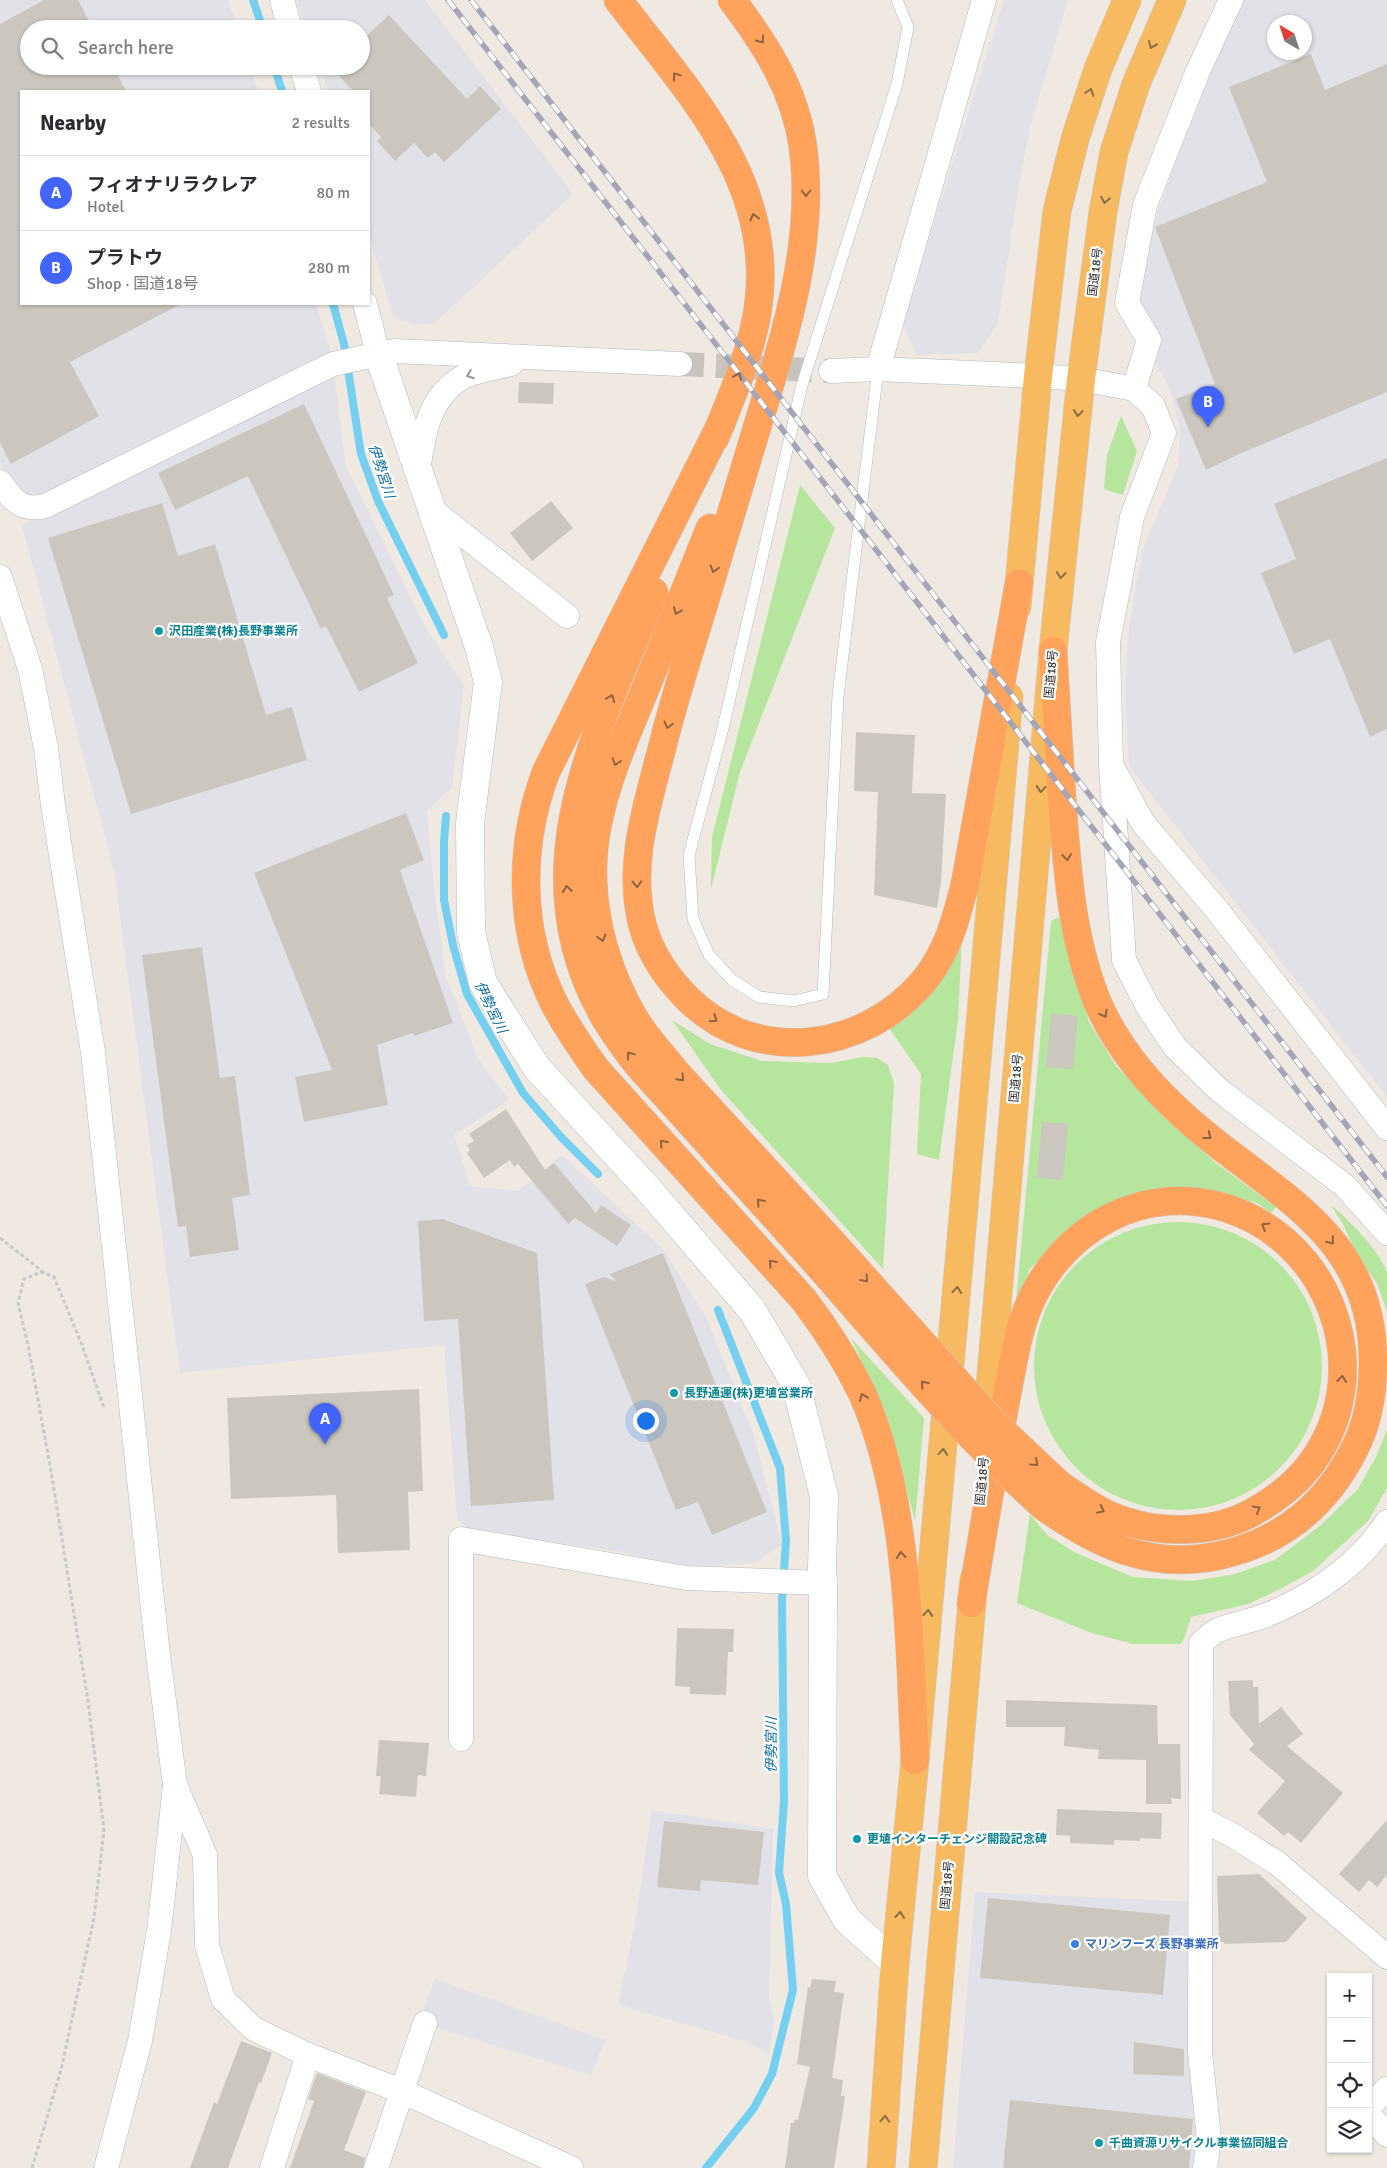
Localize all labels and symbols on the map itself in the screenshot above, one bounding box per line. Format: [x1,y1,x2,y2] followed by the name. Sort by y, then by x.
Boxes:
[1267,15,1312,60] north arrow
[755,34,764,43] one-way arrow
[1148,40,1158,48] one-way arrow
[674,73,682,82] one-way arrow
[1084,89,1094,97] one-way arrow
[801,190,811,197] one-way arrow
[1100,196,1111,204] one-way arrow
[749,213,760,222] one-way arrow
[1085,247,1106,297] street label: 国道18号
[466,369,475,379] one-way arrow
[732,372,742,381] one-way arrow
[1192,386,1224,427] pin: B
[1073,410,1084,418] one-way arrow
[365,442,399,502] water label: 伊勢宮川
[710,565,720,573] one-way arrow
[1056,571,1067,579] one-way arrow
[672,607,682,615] one-way arrow
[169,624,298,639] place label: 沢田産業(株)長野事業所
[153,625,165,637] marker: 沢田産業(株)長野事業所
[1042,649,1061,699] street label: 国道18号
[605,695,615,703] one-way arrow
[663,720,674,729] one-way arrow
[612,758,622,766] one-way arrow
[1036,785,1047,793] one-way arrow
[1061,853,1072,861] one-way arrow
[632,880,642,888] one-way arrow
[562,885,573,893] one-way arrow
[596,934,606,942] one-way arrow
[471,978,511,1038] water label: 伊勢宮川
[1098,1008,1108,1017] one-way arrow
[708,1013,717,1022] one-way arrow
[627,1052,635,1061] one-way arrow
[1007,1053,1026,1103] street label: 国道18号
[675,1072,684,1081] one-way arrow
[1202,1131,1211,1139] one-way arrow
[660,1140,669,1149] one-way arrow
[757,1199,766,1208] one-way arrow
[1261,1223,1270,1233] one-way arrow
[1326,1236,1335,1245] one-way arrow
[769,1260,778,1269] one-way arrow
[859,1274,868,1283] one-way arrow
[951,1285,962,1293] one-way arrow
[1336,1375,1347,1383] one-way arrow
[920,1380,929,1389] one-way arrow
[684,1386,813,1401] place label: 長野通運(株)更埴営業所
[668,1387,680,1399] marker: 長野通運(株)更埴営業所
[859,1393,869,1402] one-way arrow
[309,1403,341,1444] pin: A
[633,1408,659,1434] your location
[937,1447,948,1455] one-way arrow
[973,1456,992,1506] street label: 国道18号
[1029,1457,1038,1466] one-way arrow
[1096,1504,1105,1514] one-way arrow
[1252,1506,1261,1516] one-way arrow
[896,1550,907,1558] one-way arrow
[923,1609,934,1617] one-way arrow
[763,1715,780,1773] water label: 伊勢宮川
[867,1832,1047,1847] place label: 更埴インターチェンジ開設記念碑
[851,1833,863,1845] marker: 更埴インターチェンジ開設記念碑
[938,1860,957,1910] street label: 国道18号
[894,1910,905,1918] one-way arrow
[1085,1937,1219,1952] place label: マリンフーズ 長野事業所
[1069,1938,1081,1950] marker: マリンフーズ 長野事業所
[879,2115,890,2123] one-way arrow
[1109,2136,1288,2151] place label: 千曲資源リサイクル事業協同組合
[1093,2137,1105,2149] marker: 千曲資源リサイクル事業協同組合

